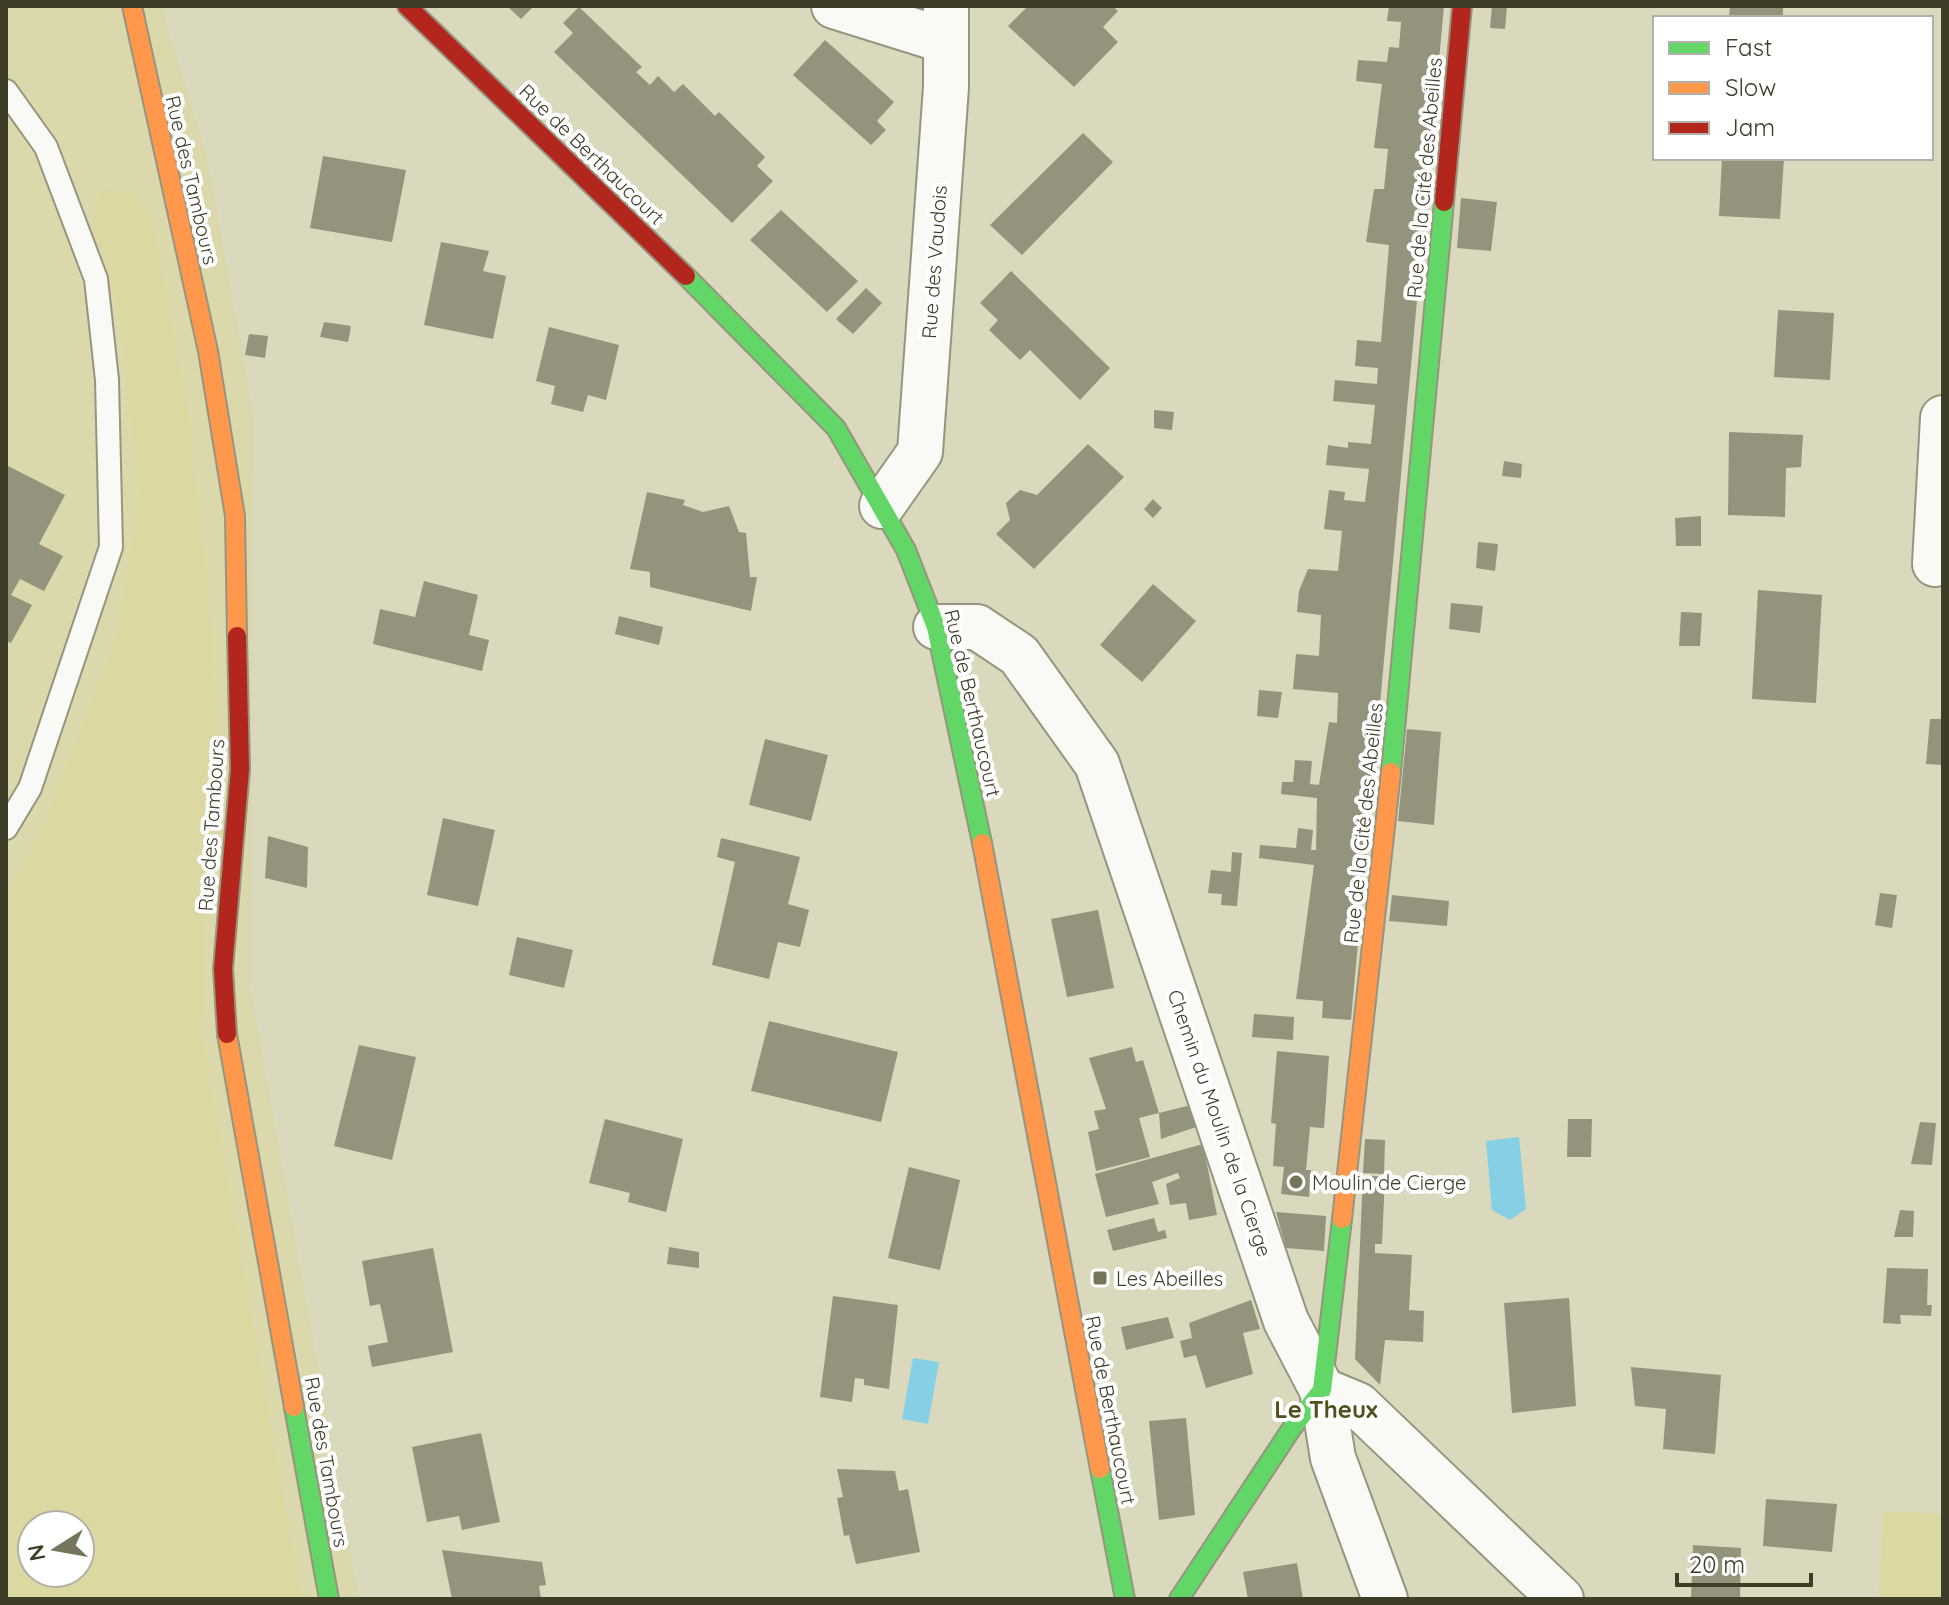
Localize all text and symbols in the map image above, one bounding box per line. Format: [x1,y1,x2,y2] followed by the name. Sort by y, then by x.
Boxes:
[1653,16,1933,160] legend
[1725,32,1772,62] text: Fast
[1401,56,1447,300] street label: Rue de la Cité des Abeilles
[1725,72,1776,102] text: Slow
[514,78,670,230] street label: Rue de Berthaucourt
[160,93,224,267] street label: Rue des Tambours
[1725,112,1775,142] text: Jam
[916,184,952,340] street label: Rue des Vaudois
[939,607,1007,800] street label: Rue de Berthaucourt
[1338,701,1388,945] street label: Rue de la Cité des Abeilles
[193,738,229,912] street label: Rue des Tambours
[1162,986,1278,1260] street label: Chemin du Moulin de la Cierge
[1312,1170,1466,1195] place label: Moulin de Cierge
[1287,1173,1305,1191] marker: Moulin de Cierge
[1116,1266,1223,1291] place label: Les Abeilles
[1091,1269,1109,1287] marker: Les Abeilles
[1080,1313,1142,1507] street label: Rue de Berthaucourt
[300,1375,354,1549] street label: Rue des Tambours
[1274,1394,1378,1424] district label: Le Theux
[16,1509,96,1589] north arrow
[1677,1537,1811,1587] scale bar
[21,1542,52,1563] text: N
[1689,1549,1745,1579] text: 20 m

